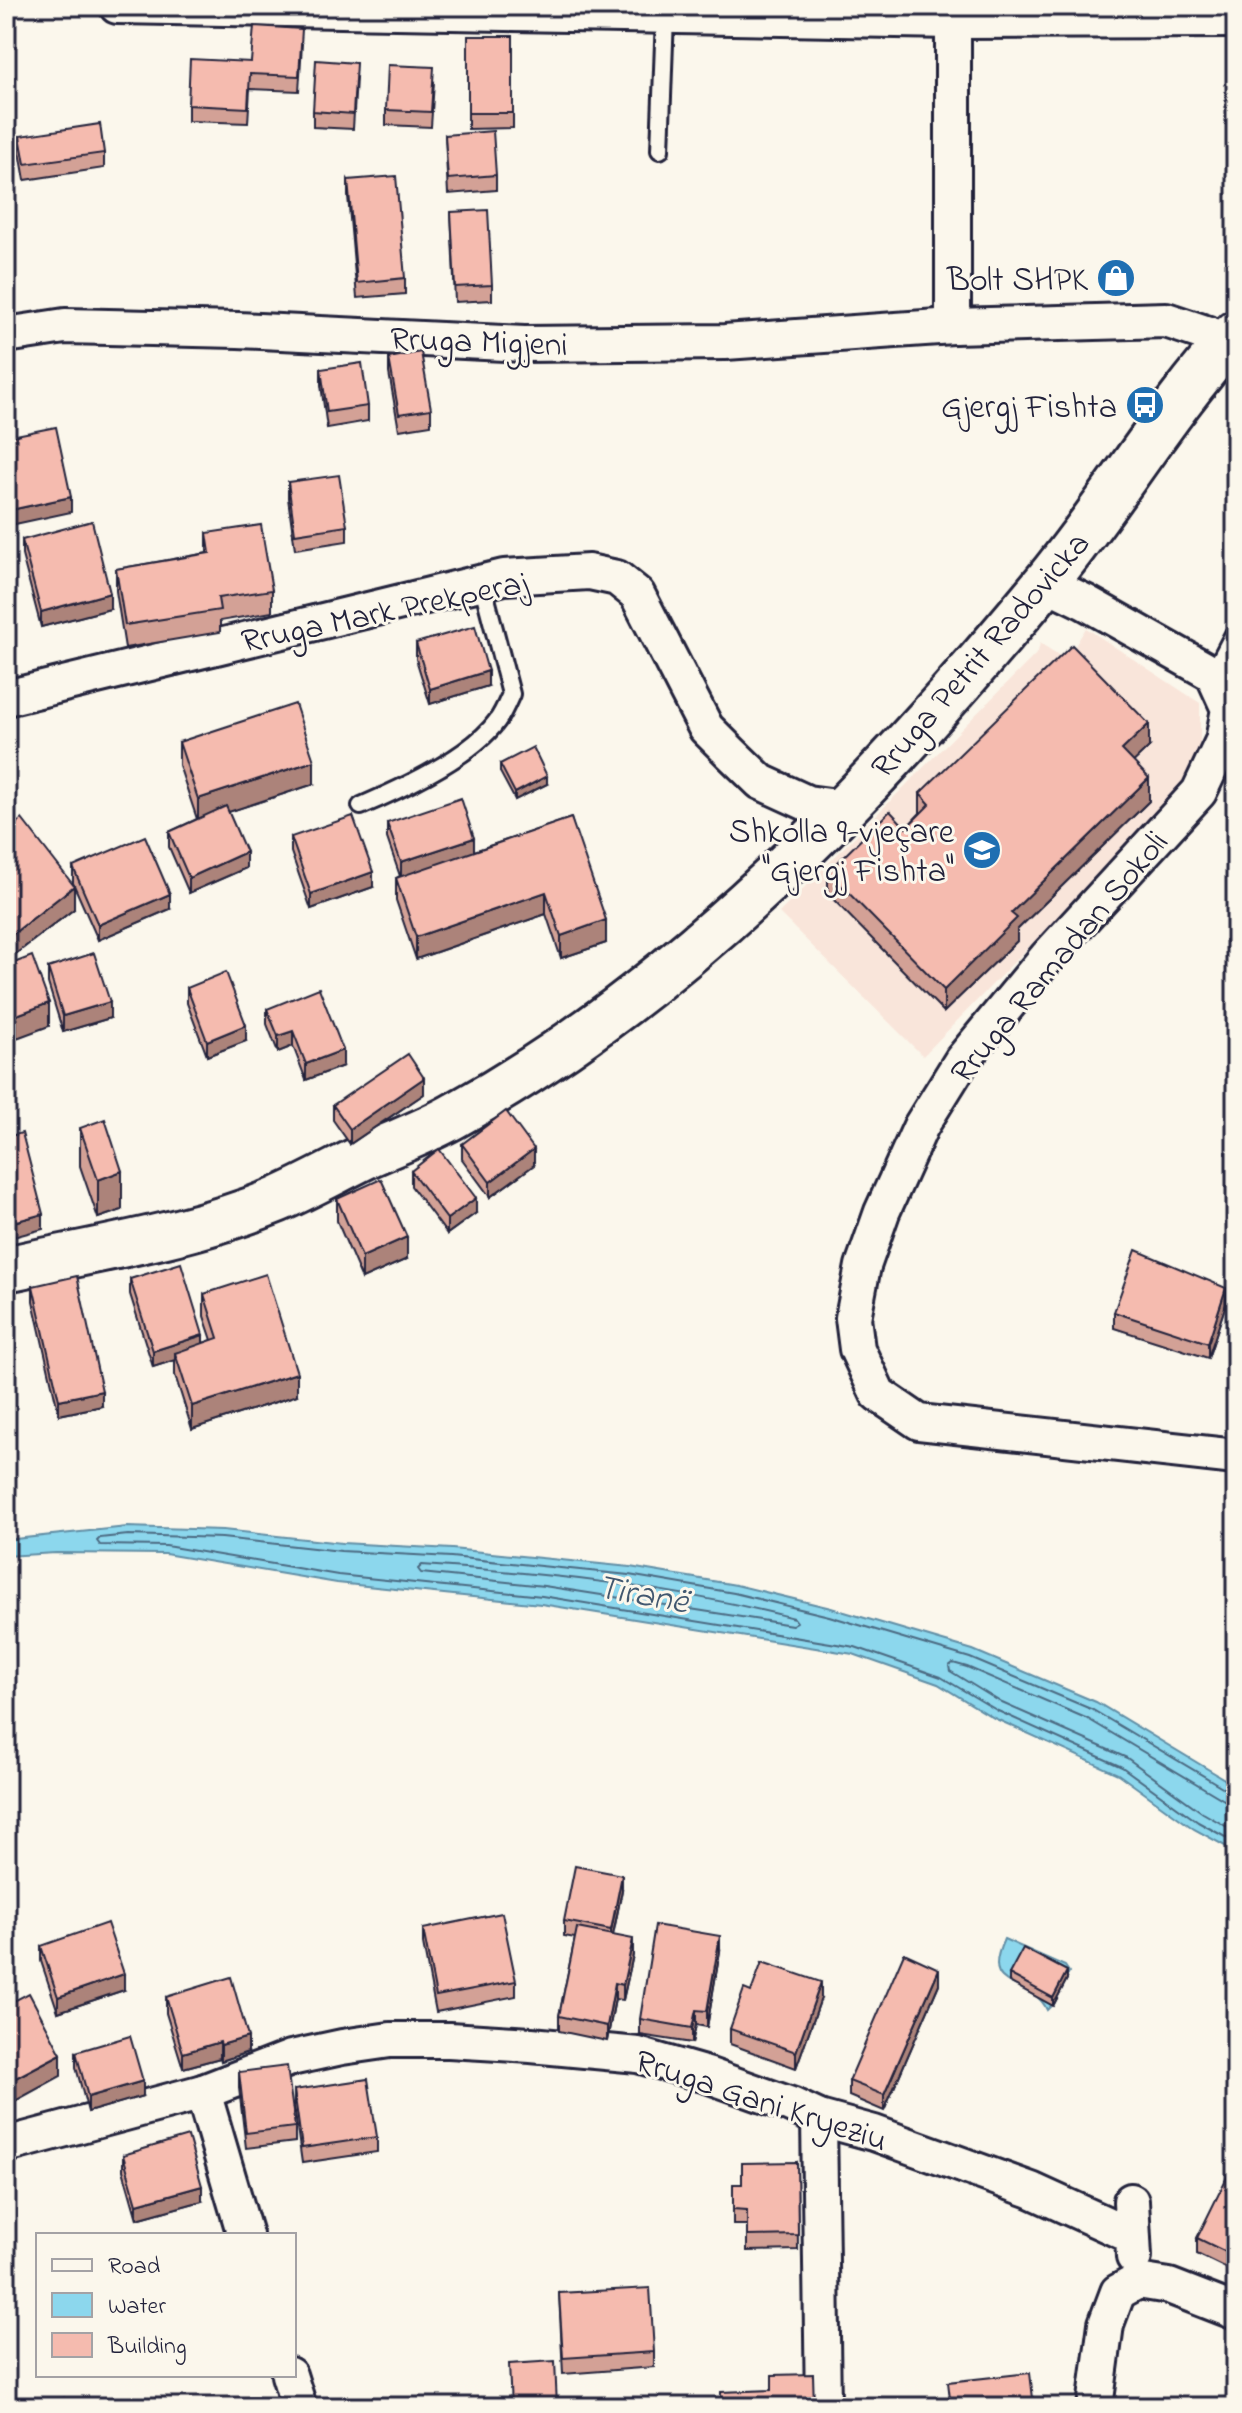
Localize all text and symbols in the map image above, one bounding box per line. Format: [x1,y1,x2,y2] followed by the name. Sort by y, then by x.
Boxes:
[946,257,1088,307] place label: Bolt SHPK
[1095,257,1137,299] shop icon: Bolt SHPK
[389,316,569,372] street label: Rruga Migjeni
[941,384,1117,434] place label: Gjergj Fishta
[1124,384,1166,426] bus stop icon: Gjergj Fishta
[860,522,1104,791] street label: Rruga Petrit Radovicka
[237,559,534,669] street label: Rruga Mark Prekperaj
[729,809,955,898] place label: Shkolla 9-vjeçare "Gjergj Fishta"
[940,821,1182,1096] street label: Rruga Ramadan Sokoli
[961,829,1003,871] school or university icon: Shkolla 9-vjeçare "Gjergj Fishta"
[593,1562,695,1631] water label: Tiranë
[628,2038,893,2167] street label: Rruga Gani Kryeziu
[36,2233,296,2377] legend
[108,2250,161,2285] text: Road
[108,2290,166,2325] text: Water
[107,2330,187,2365] text: Building

